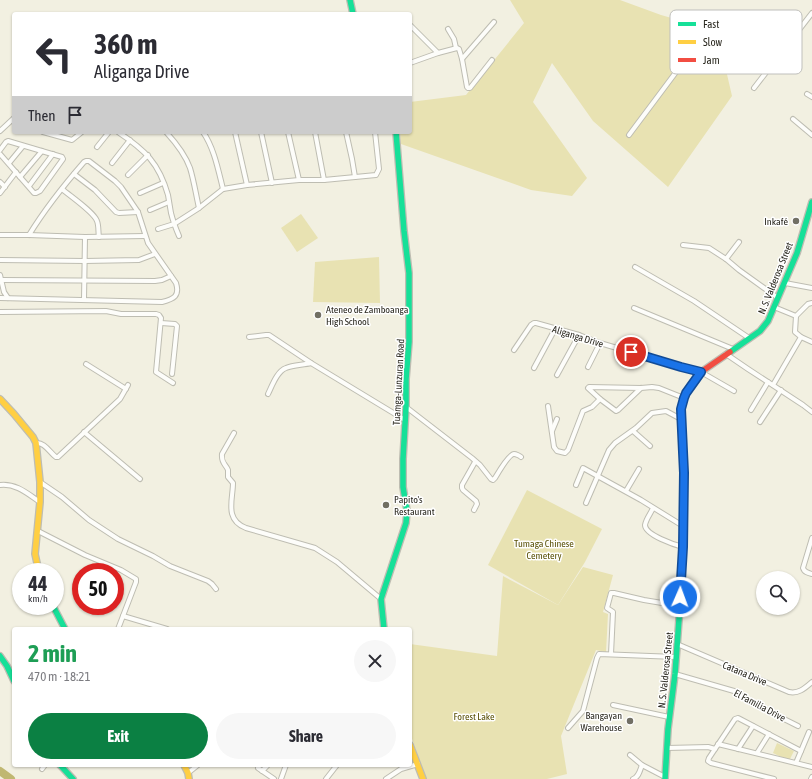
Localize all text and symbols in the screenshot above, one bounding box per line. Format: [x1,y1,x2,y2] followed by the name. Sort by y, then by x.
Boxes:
[670,10,802,74] legend
[703,18,719,30] text: Fast
[28,28,80,80] icon: left
[94,28,157,60] text: 360 m
[703,36,722,48] text: Slow
[703,54,720,66] text: Jam
[94,61,189,82] text: Aliganga Drive
[64,104,86,126] icon: arrive
[28,107,56,124] text: Then
[764,216,788,227] place label: Inkafé
[791,216,801,226] marker: Inkafé
[756,240,795,316] street label: N. S. Valderosa Street
[326,304,409,327] place label: Ateneo de Zamboanga High School
[313,310,323,320] marker: Ateneo de Zamboanga High School
[551,323,605,350] street label: Aliganga Drive
[614,335,648,369] pin
[391,338,406,426] street label: Tuamga-Lunzuran Road
[620,341,642,363] icon: arrive
[394,494,435,517] place label: Papito's Restaurant
[381,500,391,510] marker: Papito's Restaurant
[514,538,574,561] park label: Tumaga Chinese Cemetery
[72,563,124,615] speed limit sign: 50
[756,571,800,615] map controls
[756,571,800,615] button: search
[29,572,47,595] text: 44
[659,576,701,618] position arrow
[28,593,48,604] text: km/h
[656,631,675,709] street label: N. S. Valderosa Street
[28,640,77,667] text: 2 min
[354,640,396,682] button: close
[721,659,769,688] street label: Catana Drive
[28,669,91,684] text: 470 m · 18:21
[732,687,788,724] street label: El Familia Drive
[580,710,622,733] place label: Bangayan Warehouse
[453,711,495,722] park label: Forest Lake
[28,713,208,759] button: Exit
[216,713,396,759] button: Share
[625,716,635,726] marker: Bangayan Warehouse

